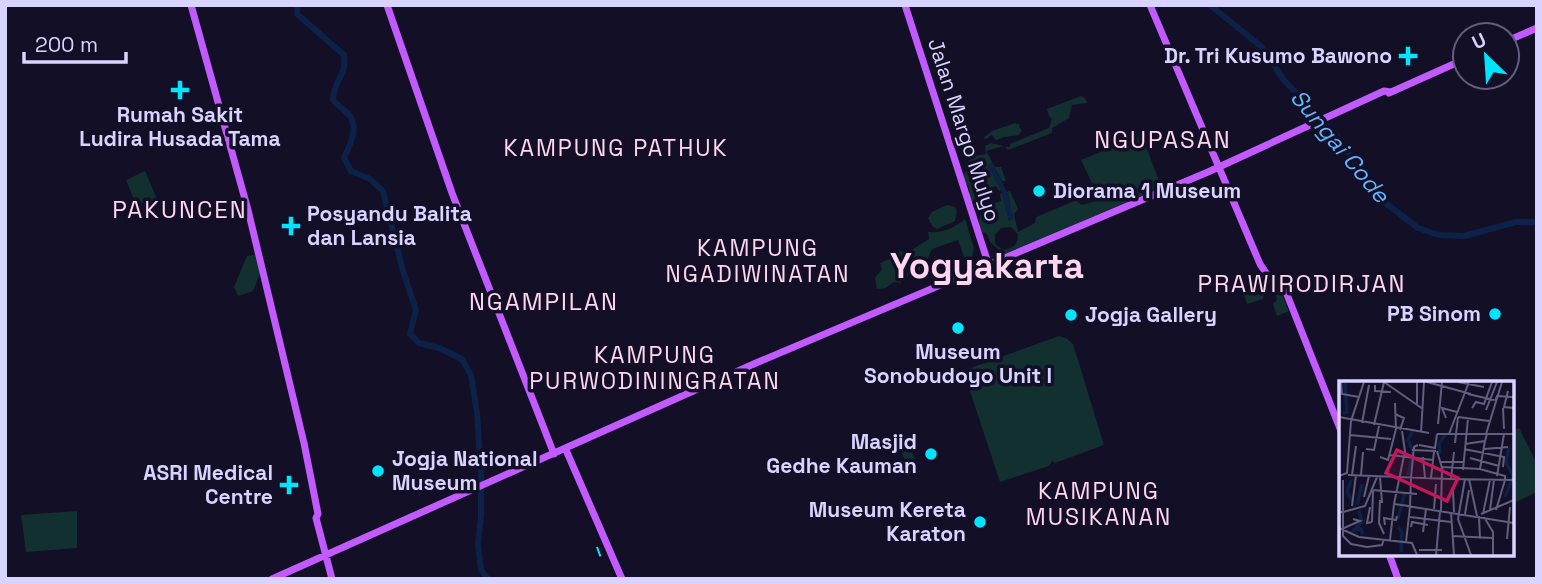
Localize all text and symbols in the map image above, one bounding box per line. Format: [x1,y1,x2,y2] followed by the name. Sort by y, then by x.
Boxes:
[24,21,126,65] scale bar
[1451,21,1521,91] north arrow
[1468,27,1490,55] text: U
[35,31,98,58] text: 200 m
[922,35,1007,225] street label: Jalan Margo Mulyo
[1164,42,1392,69] place label: Dr. Tri Kusumo Bawono
[1398,46,1418,66] marker: Dr. Tri Kusumo Bawono
[170,80,190,100] marker: Rumah Sakit Ludira Husada Tama
[1284,83,1397,210] water label: Sungai Code
[79,101,281,152] place label: Rumah Sakit Ludira Husada Tama
[1094,124,1232,155] district label: NGUPASAN
[503,133,729,163] district label: KAMPUNG PATHUK
[1053,177,1241,204] place label: Diorama 1 Museum
[1031,183,1047,199] marker: Diorama 1 Museum
[112,194,248,225] district label: PAKUNCEN
[307,200,472,251] place label: Posyandu Balita dan Lansia
[281,216,301,236] marker: Posyandu Balita dan Lansia
[665,233,851,289] district label: KAMPUNG NGADIWINATAN
[890,244,1084,288] district label: Yogyakarta
[1197,268,1407,299] district label: PRAWIRODIRJAN
[469,286,619,317] district label: NGAMPILAN
[1387,300,1481,327] place label: PB Sinom
[1085,301,1217,328] place label: Jogja Gallery
[1487,306,1503,322] marker: PB Sinom
[1063,307,1079,323] marker: Jogja Gallery
[950,320,966,336] marker: Museum Sonobudoyo Unit I
[864,338,1052,389] place label: Museum Sonobudoyo Unit I
[529,340,781,396] district label: KAMPUNG PURWODININGRATAN
[1339,381,1514,556] inset map
[766,428,917,479] place label: Masjid Gedhe Kauman
[392,445,538,496] place label: Jogja National Museum
[923,446,939,462] marker: Masjid Gedhe Kauman
[143,459,273,510] place label: ASRI Medical Centre
[370,463,386,479] marker: Jogja National Museum
[279,475,299,495] marker: ASRI Medical Centre
[1026,476,1172,532] district label: KAMPUNG MUSIKANAN
[809,496,966,547] place label: Museum Kereta Karaton
[972,514,988,530] marker: Museum Kereta Karaton

